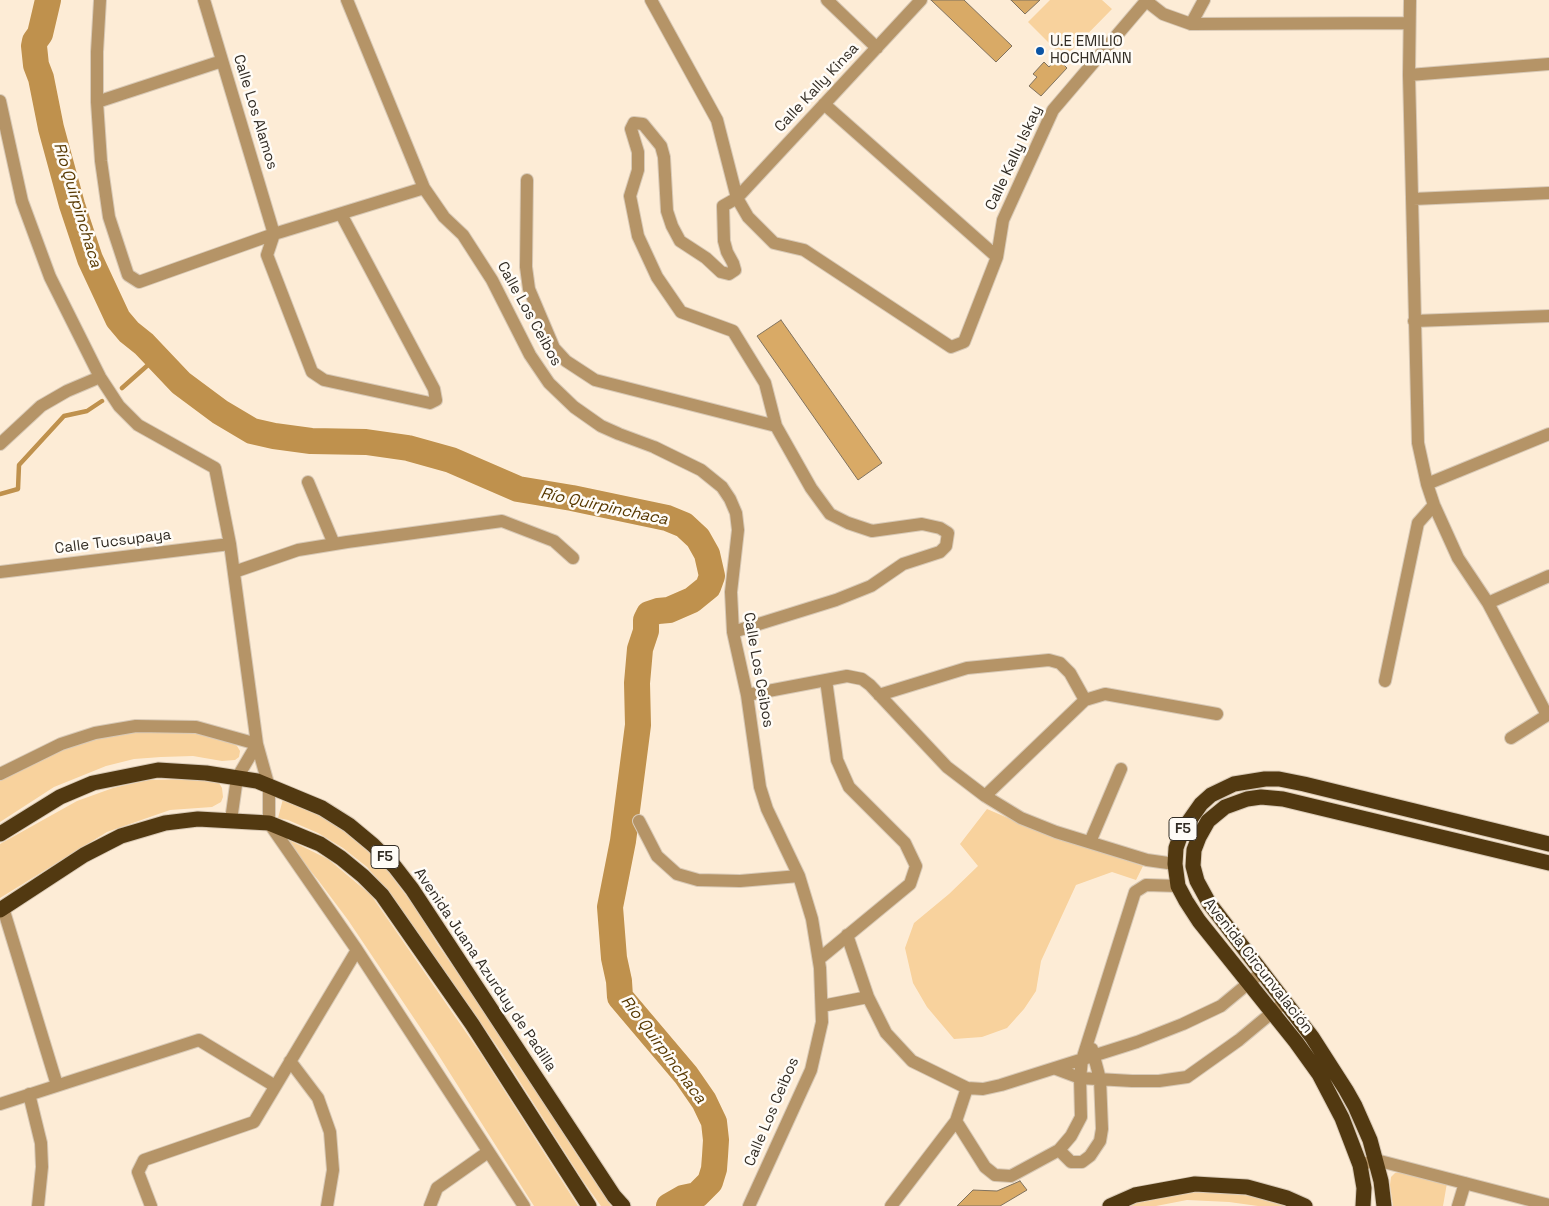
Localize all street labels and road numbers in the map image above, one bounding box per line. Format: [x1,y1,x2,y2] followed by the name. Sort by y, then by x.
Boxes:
[771,40,863,136] street label: Calle Kally Kinsa
[229,52,281,172] street label: Calle Los Alamos
[982,103,1046,213] street label: Calle Kally Iskay
[493,259,565,369] street label: Calle Los Ceibos
[54,526,172,558] street label: Calle Tucsupaya
[739,611,777,729] street label: Calle Los Ceibos
[1169,818,1197,841] road number: F5
[371,846,399,869] road number: F5
[410,865,560,1075] street label: Avenida Juana Azurduy de Padilla
[1200,895,1316,1037] street label: Avenida Circunvalación
[741,1055,803,1169] street label: Calle Los Ceibos

